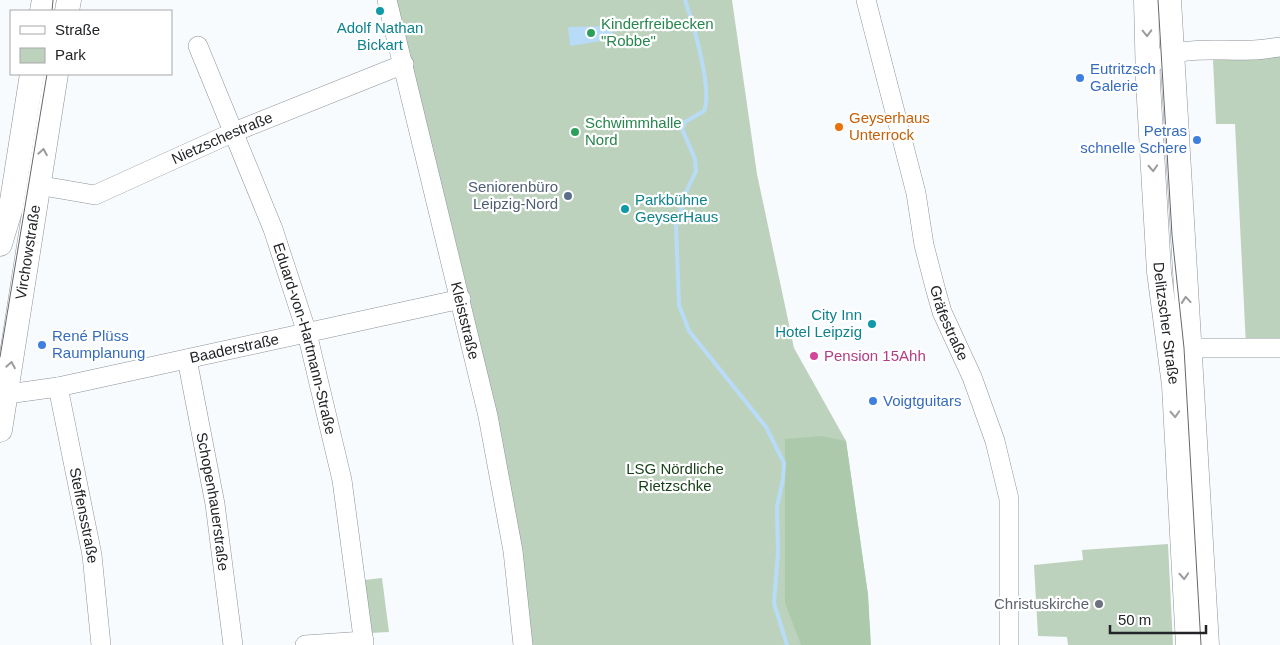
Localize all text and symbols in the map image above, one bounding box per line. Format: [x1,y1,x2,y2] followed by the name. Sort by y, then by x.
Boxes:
[374,5,386,17] marker: Adolf Nathan Bickart
[10,10,172,75] legend
[601,15,714,49] place label: Kinderfreibecken "Robbe"
[337,19,423,53] place label: Adolf Nathan Bickart
[55,21,100,38] text: Straße
[585,27,597,39] marker: Kinderfreibecken "Robbe"
[1141,29,1152,37] one-way arrow
[55,46,86,63] text: Park
[1090,60,1156,94] place label: Eutritzsch Galerie
[1074,72,1086,84] marker: Eutritzsch Galerie
[169,109,275,167] street label: Nietzschestraße
[849,109,930,143] place label: Geyserhaus Unterrock
[585,114,682,148] place label: Schwimmhalle Nord
[833,121,845,133] marker: Geyserhaus Unterrock
[1080,122,1187,156] place label: Petras schnelle Schere
[569,126,581,138] marker: Schwimmhalle Nord
[1191,134,1203,146] marker: Petras schnelle Schere
[37,148,48,156] one-way arrow
[1147,164,1158,172] one-way arrow
[468,178,558,212] place label: Seniorenbüro Leipzig-Nord
[562,190,574,202] marker: Seniorenbüro Leipzig-Nord
[635,191,718,225] place label: Parkbühne GeyserHaus
[619,203,631,215] marker: Parkbühne GeyserHaus
[12,204,43,301] street label: Virchowstraße
[270,240,340,436] street label: Eduard-von-Hartmann-Straße
[1150,261,1183,385] street label: Delitzscher Straße
[448,280,483,361] street label: Kleiststraße
[927,283,972,363] street label: Gräfestraße
[1180,295,1191,303] one-way arrow
[775,306,862,340] place label: City Inn Hotel Leipzig
[866,318,878,330] marker: City Inn Hotel Leipzig
[52,327,145,361] place label: René Plüss Raumplanung
[188,330,280,366] street label: Baaderstraße
[36,339,48,351] marker: René Plüss Raumplanung
[824,347,926,364] place label: Pension 15Ahh
[808,350,820,362] marker: Pension 15Ahh
[6,360,16,369] one-way arrow
[883,392,961,409] place label: Voigtguitars
[867,395,879,407] marker: Voigtguitars
[1170,410,1181,418] one-way arrow
[193,431,232,572] street label: Schopenhauerstraße
[626,460,724,494] park label: LSG Nördliche Rietzschke
[66,466,102,564] street label: Steffensstraße
[1179,572,1190,580] one-way arrow
[994,595,1089,612] place label: Christuskirche
[1093,598,1105,610] marker: Christuskirche
[1110,602,1206,634] scale bar
[1118,611,1151,628] text: 50 m

